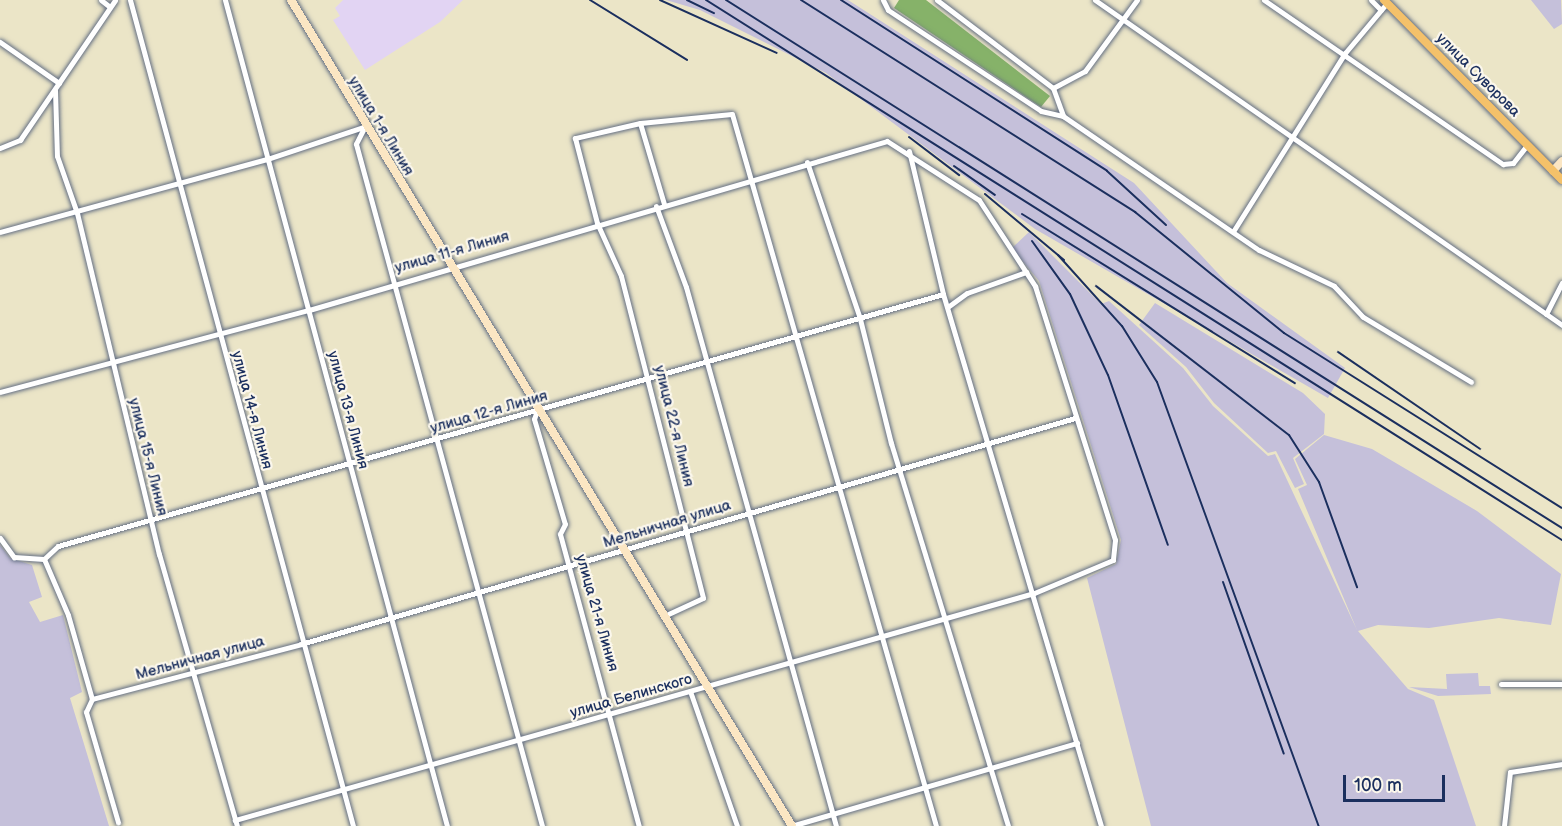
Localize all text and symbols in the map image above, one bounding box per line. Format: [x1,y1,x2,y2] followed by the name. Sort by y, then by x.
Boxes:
[1432,29,1524,121] street label: улица Суворова
[344,73,418,179] street label: улица 1-я Линия
[393,227,511,277] street label: улица 11-я Линия
[228,349,276,471] street label: улица 14-я Линия
[324,349,372,471] street label: улица 13-я Линия
[650,364,698,488] street label: улица 22-я Линия
[428,387,550,437] street label: улица 12-я Линия
[125,396,171,518] street label: улица 15-я Линия
[601,496,733,552] street label: Мельничная улица
[572,552,622,674] street label: улица 21-я Линия
[134,632,266,684] street label: Мельничная улица
[568,670,694,722] street label: улица Белинского
[1346,763,1448,801] scale bar
[1354,775,1402,796] text: 100 m

